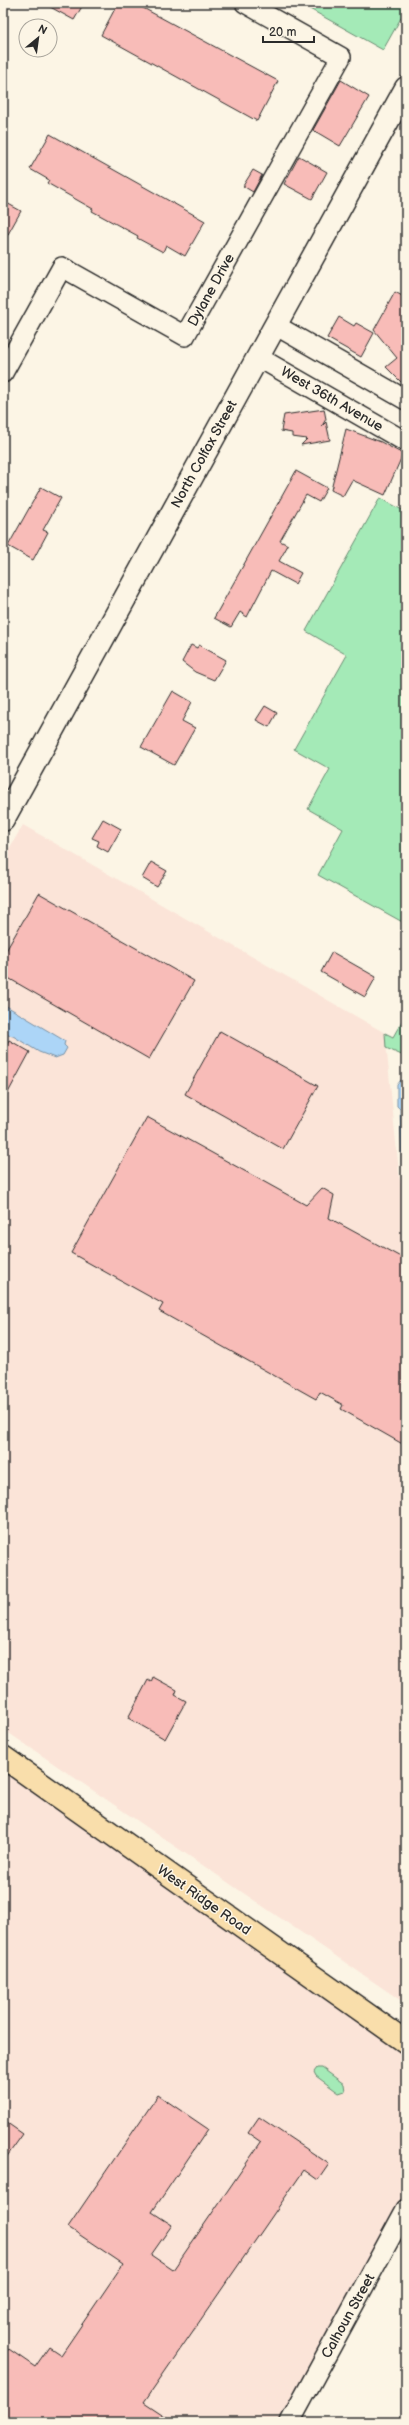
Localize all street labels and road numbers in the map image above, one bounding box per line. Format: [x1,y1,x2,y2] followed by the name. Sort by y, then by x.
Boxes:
[184,251,238,329] street label: Dylane Drive
[278,363,386,435] street label: West 36th Avenue
[167,396,241,511] street label: North Colfax Street
[154,1861,254,1939] street label: West Ridge Road
[318,2270,379,2361] street label: Calhoun Street

